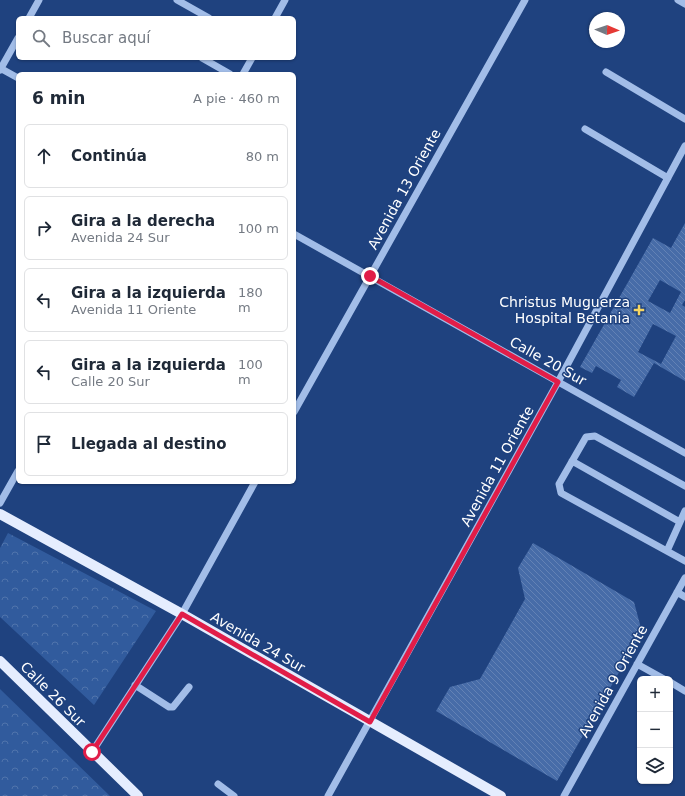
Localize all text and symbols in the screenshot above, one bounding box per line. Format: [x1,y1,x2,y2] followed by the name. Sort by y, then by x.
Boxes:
[589,12,625,48] north arrow
[16,16,296,60] search box
[30,27,52,49] icon: search
[62,29,150,47] text: Buscar aquí
[32,88,85,108] text: 6 min
[193,91,280,106] text: A pie · 460 m
[364,126,444,252] street label: Avenida 13 Oriente
[33,145,55,167] icon: ahead
[71,147,147,165] text: Continúa
[246,149,279,164] text: 80 m
[71,212,215,230] text: Gira a la derecha
[33,217,55,239] icon: right
[237,221,279,236] text: 100 m
[71,230,170,245] text: Avenida 24 Sur
[361,267,379,285] route end
[71,284,226,302] text: Gira a la izquierda
[238,285,263,315] text: 180 m
[33,289,55,311] icon: left
[499,294,630,326] place label: Christus Muguerza Hospital Betania
[71,302,196,317] text: Avenida 11 Oriente
[633,304,645,316] marker: Christus Muguerza Hospital Betania
[507,333,589,389] street label: Calle 20 Sur
[71,356,226,374] text: Gira a la izquierda
[238,357,263,387] text: 100 m
[33,361,55,383] icon: left
[71,374,150,389] text: Calle 20 Sur
[457,403,537,529] street label: Avenida 11 Oriente
[33,433,55,455] icon: arrive
[71,435,226,453] text: Llegada al destino
[208,609,308,676] street label: Avenida 24 Sur
[575,622,651,740] street label: Avenida 9 Oriente
[17,658,89,730] street label: Calle 26 Sur
[637,676,673,784] map controls
[637,676,673,712] button: +
[637,712,673,748] button: −
[83,743,101,761] route start
[637,748,673,784] button: layers

